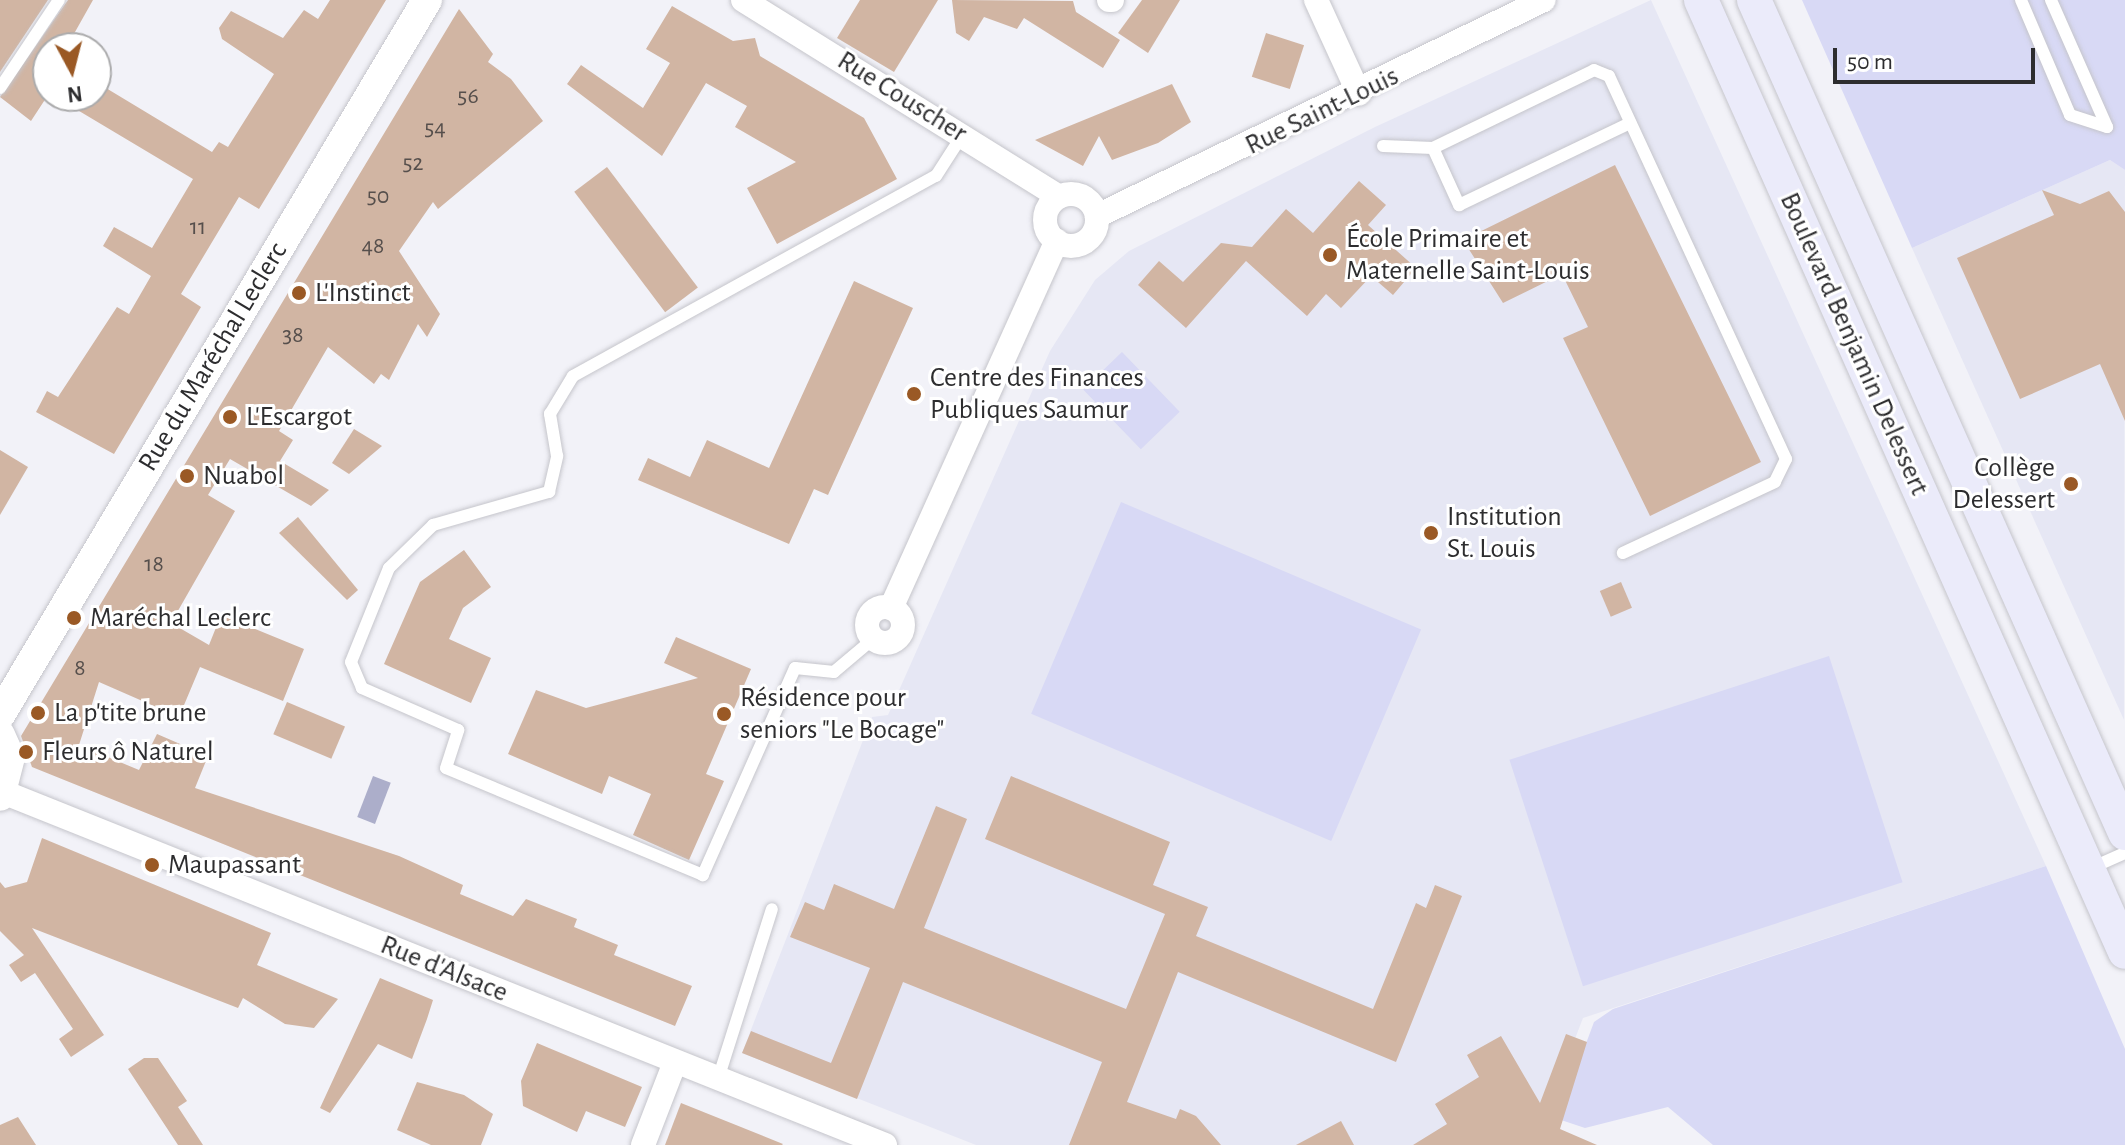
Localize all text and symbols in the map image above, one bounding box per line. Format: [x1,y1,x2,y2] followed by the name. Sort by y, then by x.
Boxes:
[32,32,112,112] north arrow
[1837,32,2039,82] scale bar
[831,44,973,150] street label: Rue Couscher
[1847,50,1893,74] text: 50 m
[1240,59,1404,163] street label: Rue Saint-Louis
[66,82,84,106] text: N
[457,83,479,111] house number: 56
[424,115,446,143] house number: 54
[403,150,423,178] house number: 52
[367,183,389,211] house number: 50
[1772,188,1936,500] street label: Boulevard Benjamin Delessert
[190,214,206,242] house number: 11
[1346,222,1589,288] place label: École Primaire et Maternelle Saint-Louis
[362,233,384,261] house number: 48
[131,237,295,477] street label: Rue du Maréchal Leclerc
[1321,246,1339,264] marker: École Primaire et Maternelle Saint-Louis
[315,276,411,310] place label: L'Instinct
[290,284,308,302] marker: L'Instinct
[282,322,304,350] house number: 38
[930,361,1144,427] place label: Centre des Finances Publiques Saumur
[905,385,923,403] marker: Centre des Finances Publiques Saumur
[246,400,352,434] place label: L'Escargot
[221,408,239,426] marker: L'Escargot
[1953,451,2055,517] place label: Collège Delessert
[203,459,284,493] place label: Nuabol
[178,467,196,485] marker: Nuabol
[2062,475,2080,493] marker: Collège Delessert
[1447,500,1562,566] place label: Institution St. Louis
[1422,524,1440,542] marker: Institution St. Louis
[144,551,164,579] house number: 18
[90,601,271,635] place label: Maréchal Leclerc
[65,609,83,627] marker: Maréchal Leclerc
[74,655,86,683] house number: 8
[740,681,944,747] place label: Résidence pour seniors "Le Bocage"
[54,696,206,730] place label: La p'tite brune
[29,704,47,722] marker: La p'tite brune
[715,705,733,723] marker: Résidence pour seniors "Le Bocage"
[42,735,214,769] place label: Fleurs ô Naturel
[17,743,35,761] marker: Fleurs ô Naturel
[168,848,301,882] place label: Maupassant
[143,856,161,874] marker: Maupassant
[375,928,513,1010] street label: Rue d'Alsace

